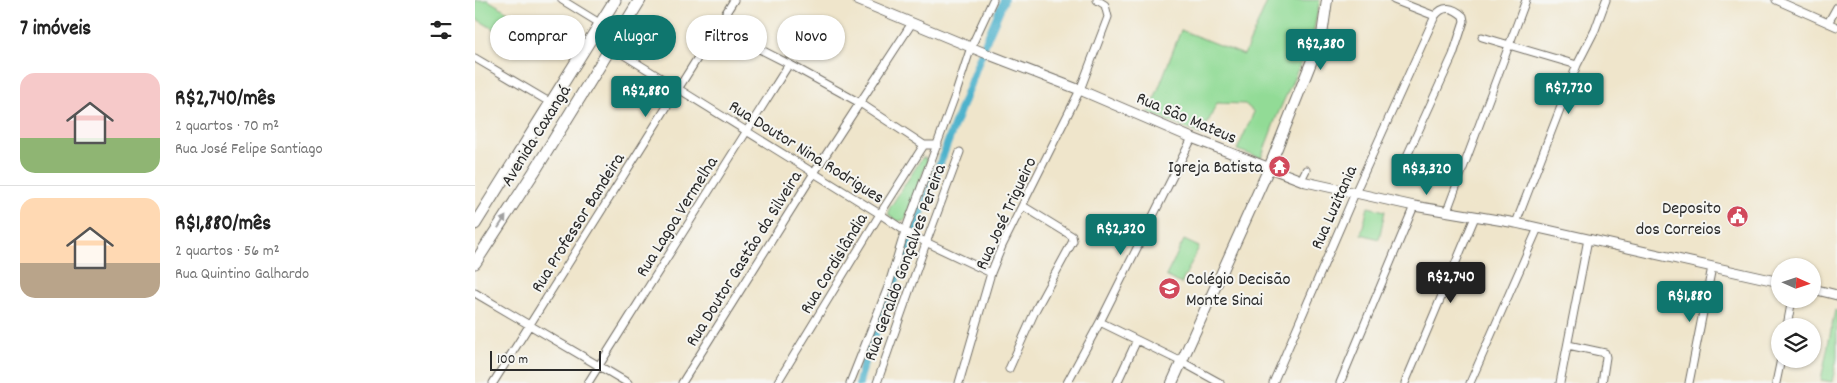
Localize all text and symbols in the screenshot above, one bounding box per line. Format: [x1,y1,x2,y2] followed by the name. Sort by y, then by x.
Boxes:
[20,15,91,45] text: 7 imóveis
[490,15,585,60] chip: Comprar
[595,15,676,60] chip: Alugar
[686,15,767,60] chip: Filtros
[777,15,845,60] chip: Novo
[427,16,455,44] icon: filters
[1275,28,1367,71] pin: R$2,380
[1297,33,1345,56] text: R$2,380
[1523,72,1615,115] pin: R$7,720
[600,76,692,118] pin: R$2,880
[1546,77,1592,100] text: R$7,720
[622,80,670,103] text: R$2,880
[496,81,578,192] street label: Avenida Caxangá
[175,85,276,115] text: R$2,740/mês
[1132,87,1240,152] street label: Rua São Mateus
[60,93,120,153] icon: home
[723,95,888,211] street label: Rua Doutor Nina Rodrigues
[175,115,279,138] text: 2 quartos · 70 m²
[175,138,323,161] text: Rua José Felipe Santiago
[526,148,632,298] street label: Rua Professor Bandeira
[631,152,726,282] street label: Rua Lagoa Vermelha
[970,154,1044,275] street label: Rua José Trigueiro
[1267,154,1291,178] temple icon: Igreja Batista
[1381,154,1473,196] pin: R$3,320
[1168,156,1264,181] place label: Igreja Batista
[1403,158,1451,181] text: R$3,320
[859,160,954,365] street label: Rua Geraldo Gonçalves Pereira
[1306,162,1365,254] street label: Rua Luzitania
[681,166,810,352] street label: Rua Doutor Gastão da Silveira
[1636,197,1721,243] place label: Deposito dos Correios
[1725,205,1749,229] public building icon: Deposito dos Correios
[795,209,875,319] street label: Rua Cordislândia
[175,210,271,240] text: R$1,880/mês
[1075,214,1167,256] pin: R$2,320
[497,215,506,229] one-way arrow
[60,218,120,278] icon: home
[1097,218,1145,241] text: R$2,320
[175,240,280,263] text: 2 quartos · 56 m²
[1771,258,1821,308] north arrow
[1771,258,1821,368] map controls
[1405,262,1497,304] pin: R$2,740
[175,263,309,286] text: Rua Quintino Galhardo
[1427,266,1475,289] text: R$2,740
[1186,268,1291,314] place label: Colégio Decisão Monte Sinai
[1158,276,1182,300] school or university icon: Colégio Decisão Monte Sinai
[1644,280,1736,323] pin: R$1,880
[1668,285,1712,308] text: R$1,880
[1771,318,1821,368] button: layers
[490,348,601,371] scale bar
[497,350,528,370] text: 100 m

